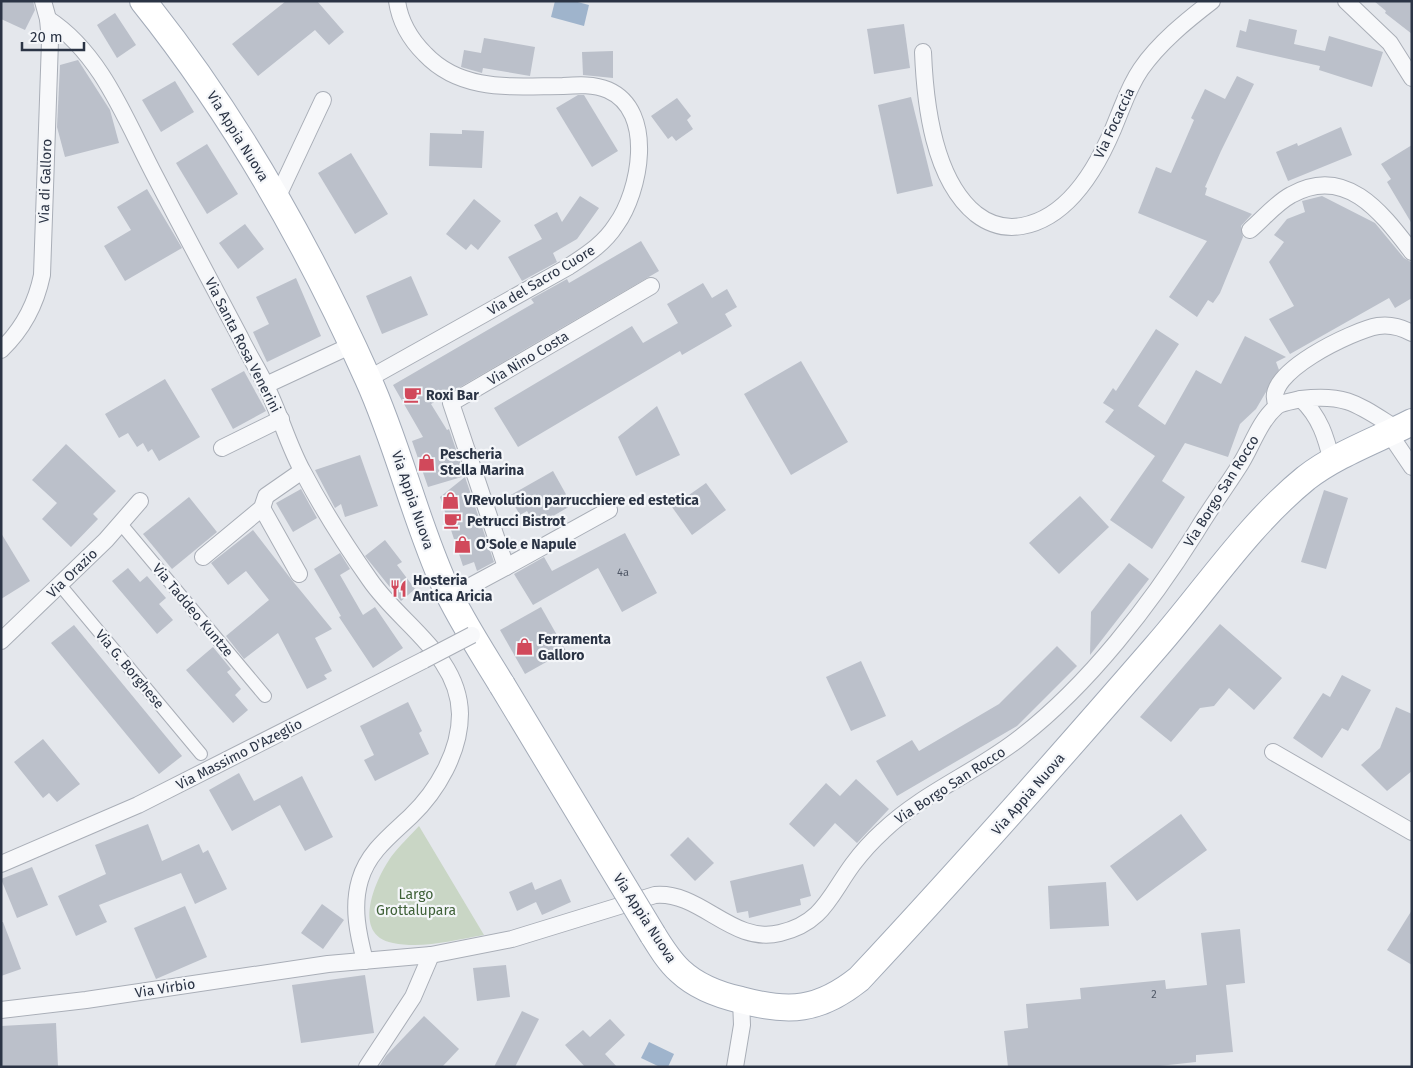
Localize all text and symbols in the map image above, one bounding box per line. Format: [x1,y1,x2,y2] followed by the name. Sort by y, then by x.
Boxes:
[22,20,85,52] scale bar
[30,28,63,46] text: 20 m
[1091,85,1138,161] street label: Via Focaccia
[203,88,272,184] street label: Via Appia Nuova
[36,138,55,224] street label: Via di Galloro
[484,242,598,319] street label: Via del Sacro Cuore
[201,275,284,416] street label: Via Santa Rosa Venerini
[485,328,572,389] street label: Via Nino Costa
[402,385,422,405] cafe icon: Roxi Bar
[426,387,479,404] place label: Roxi Bar
[1180,432,1263,550] street label: Via Borgo San Rocco
[440,446,524,479] place label: Pescheria Stella Marina
[388,449,437,552] street label: Via Appia Nuova
[416,452,436,472] shop icon: Pescheria Stella Marina
[440,490,460,510] shop icon: VRevolution parrucchiere ed estetica
[463,492,699,509] place label: VRevolution parrucchiere ed estetica
[443,511,463,531] cafe icon: Petrucci Bistrot
[467,513,566,530] place label: Petrucci Bistrot
[452,534,472,554] shop icon: O'Sole e Napule
[476,536,577,553] place label: O'Sole e Napule
[44,545,101,602] street label: Via Orazio
[149,560,237,660] street label: Via Taddeo Kuntze
[617,566,629,579] house number: 4a
[412,572,493,605] place label: Hosteria Antica Aricia
[389,578,409,598] restaurant icon: Hosteria Antica Aricia
[92,626,168,712] street label: Via G. Borghese
[538,631,611,664] place label: Ferramenta Galloro
[514,637,534,657] shop icon: Ferramenta Galloro
[173,715,305,794] street label: Via Massimo D'Azeglio
[892,743,1009,828] street label: Via Borgo San Rocco
[988,750,1069,839] street label: Via Appia Nuova
[609,870,680,966] street label: Via Appia Nuova
[376,886,456,919] park label: Largo Grottalupara
[134,975,196,1002] street label: Via Virbio
[1151,988,1157,1001] house number: 2

